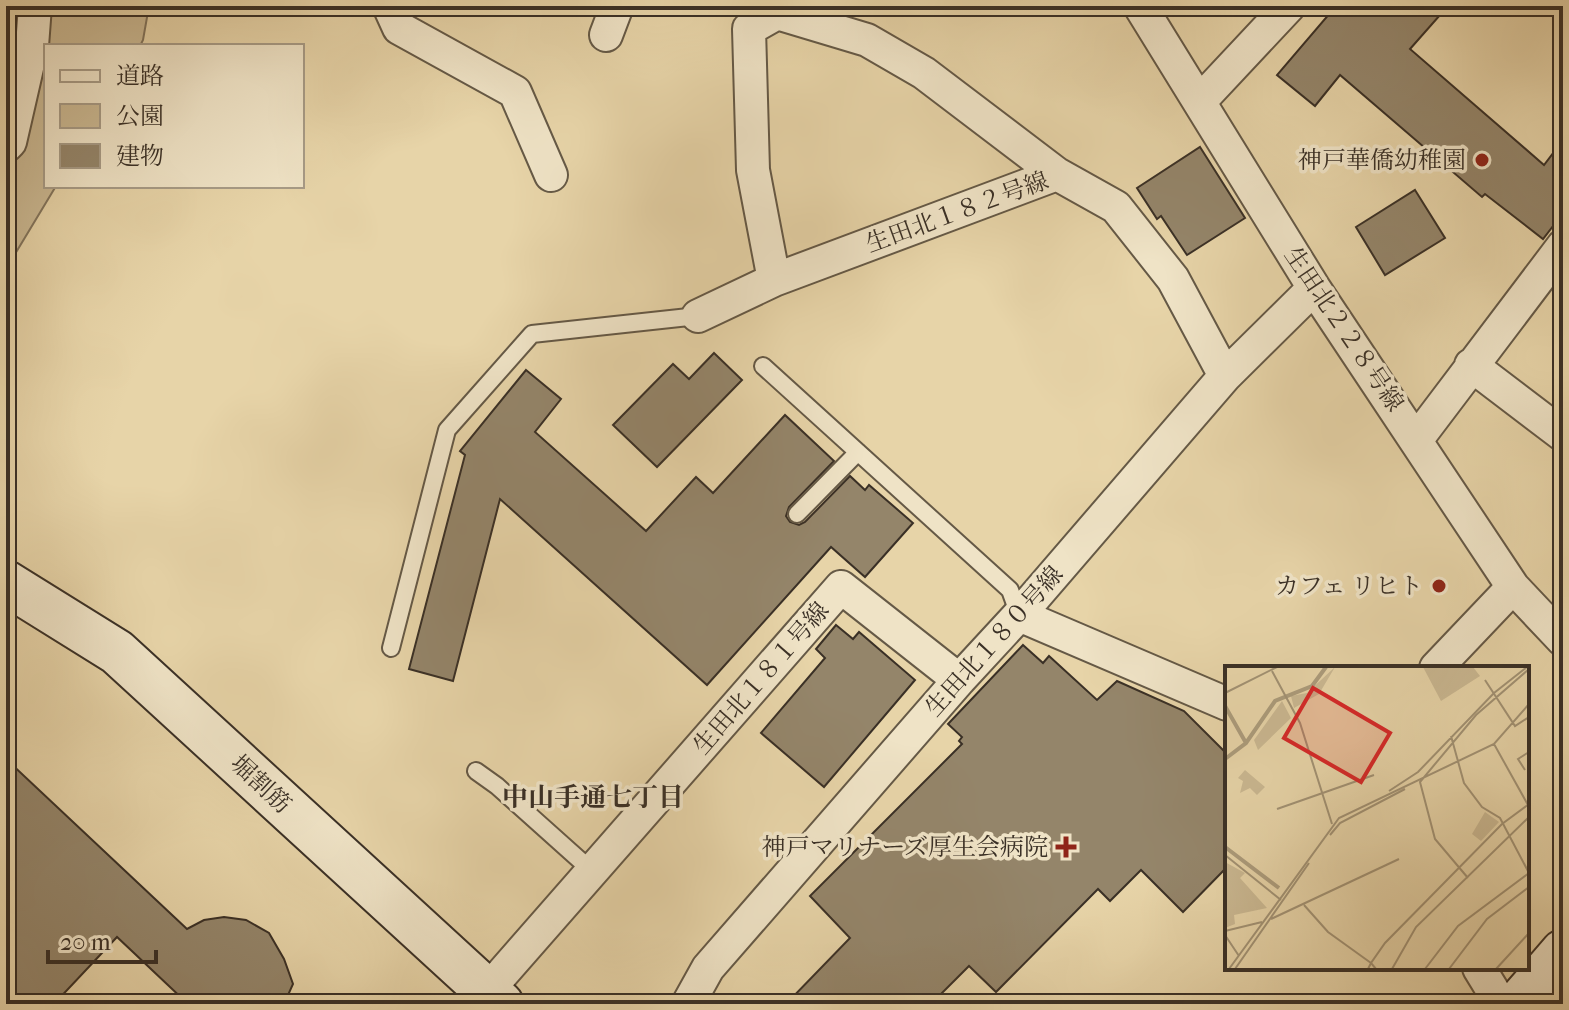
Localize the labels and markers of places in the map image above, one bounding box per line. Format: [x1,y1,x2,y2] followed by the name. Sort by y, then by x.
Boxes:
[1298,146,1466,174] place label: 神戸華僑幼稚園
[1473,151,1491,169] marker: 神戸華僑幼稚園
[1275,572,1423,600] place label: カフェ リヒト
[1430,577,1448,595] marker: カフェ リヒト
[762,833,1048,861] place label: 神戸マリナーズ厚生会病院
[1055,836,1077,858] marker: 神戸マリナーズ厚生会病院

